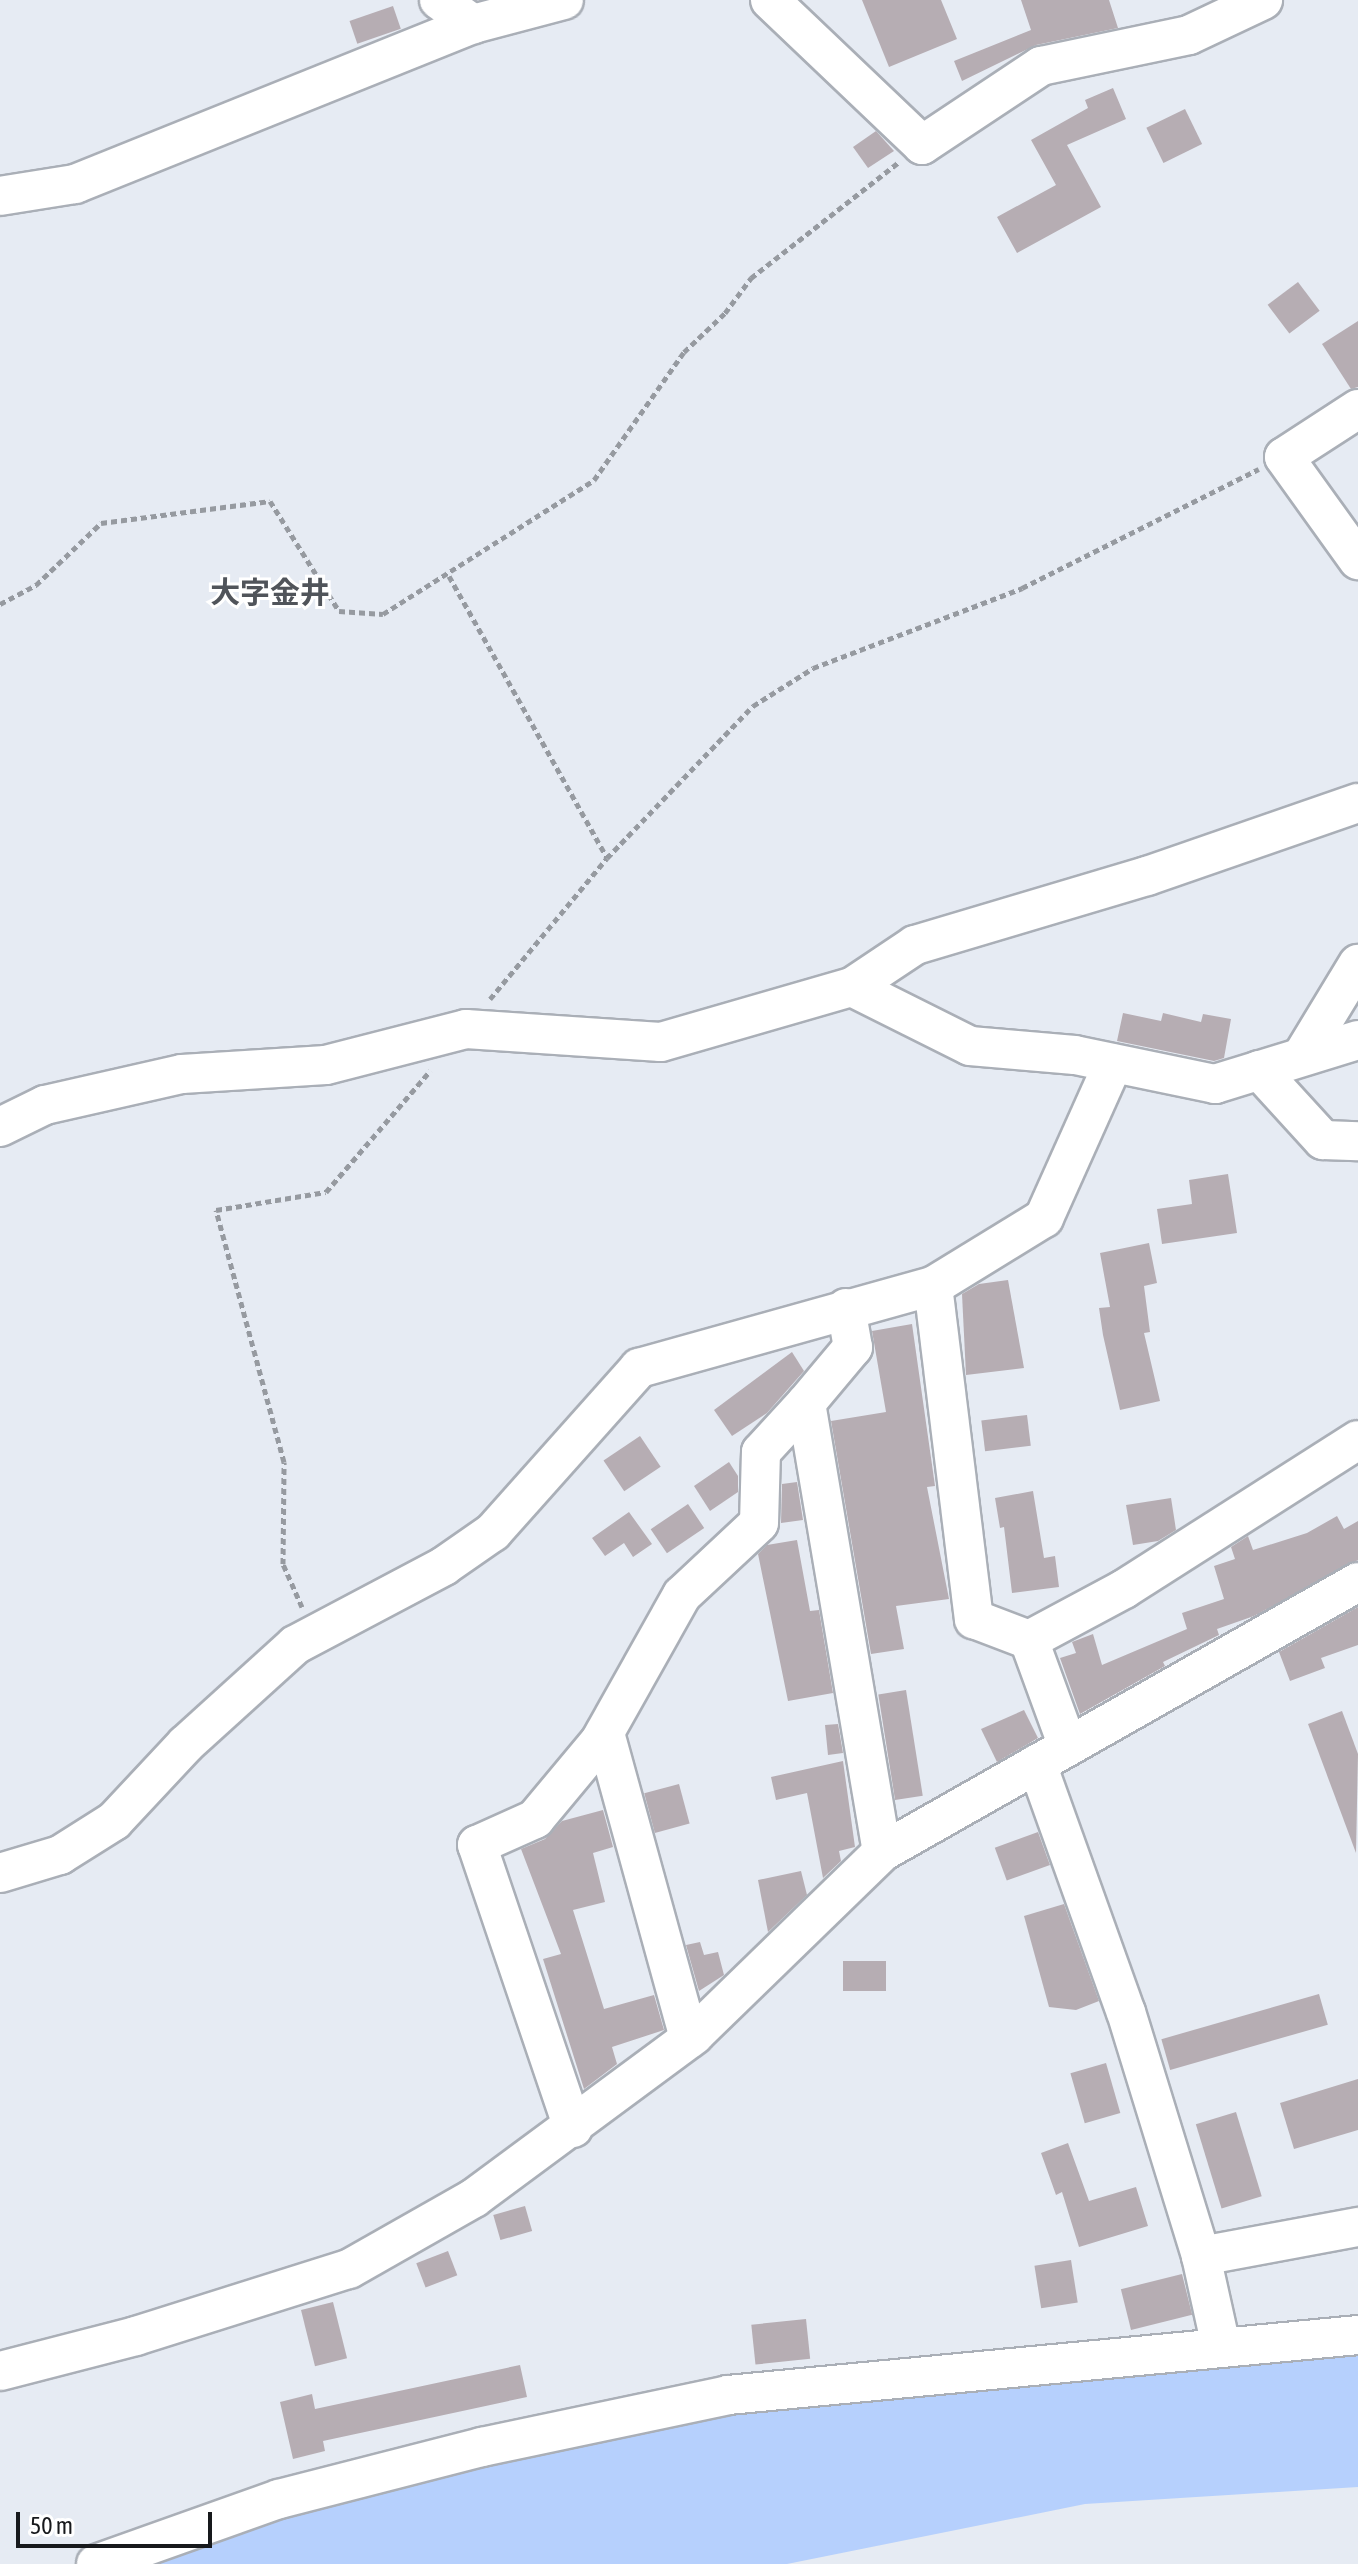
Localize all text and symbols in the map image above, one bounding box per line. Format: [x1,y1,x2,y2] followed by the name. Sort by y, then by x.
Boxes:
[210,574,330,610] district label: 大字金井
[20,2496,216,2546] scale bar
[30,2512,73,2539] text: 50 m

